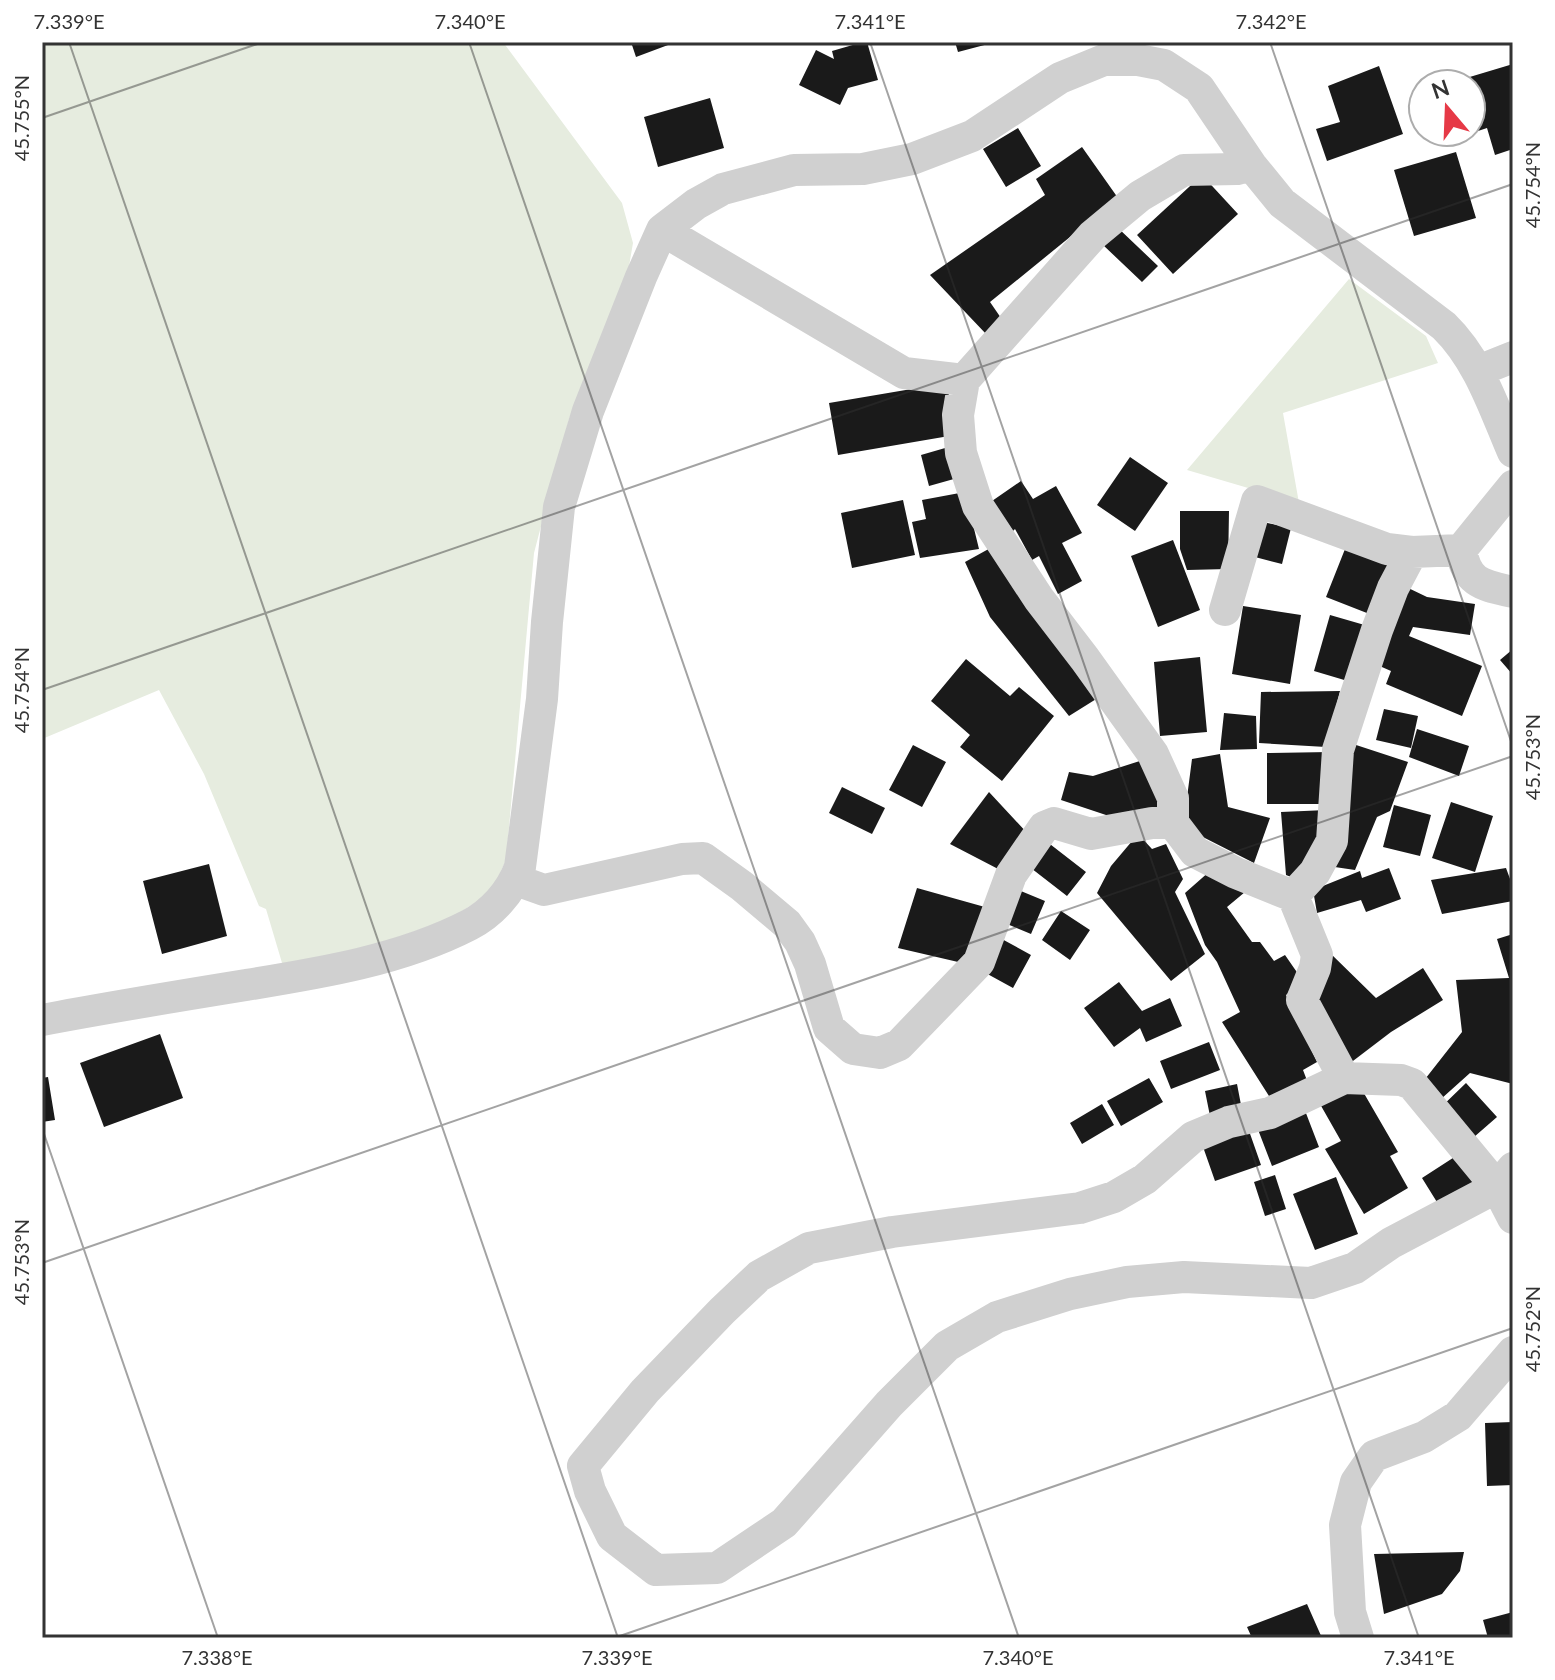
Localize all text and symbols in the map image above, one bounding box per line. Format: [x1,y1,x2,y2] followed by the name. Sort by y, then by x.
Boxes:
[34,9,104,33] text: 7.339°E
[435,9,505,33] text: 7.340°E
[835,9,905,33] text: 7.341°E
[1236,9,1306,33] text: 7.342°E
[1407,68,1487,148] north arrow
[1428,73,1453,104] text: N
[9,75,33,161] text: 45.755°N
[1520,142,1544,228] text: 45.754°N
[9,647,33,733] text: 45.754°N
[1520,714,1544,800] text: 45.753°N
[9,1219,33,1305] text: 45.753°N
[1520,1286,1544,1372] text: 45.752°N
[182,1645,252,1669] text: 7.338°E
[582,1645,652,1669] text: 7.339°E
[983,1645,1053,1669] text: 7.340°E
[1384,1645,1454,1669] text: 7.341°E

